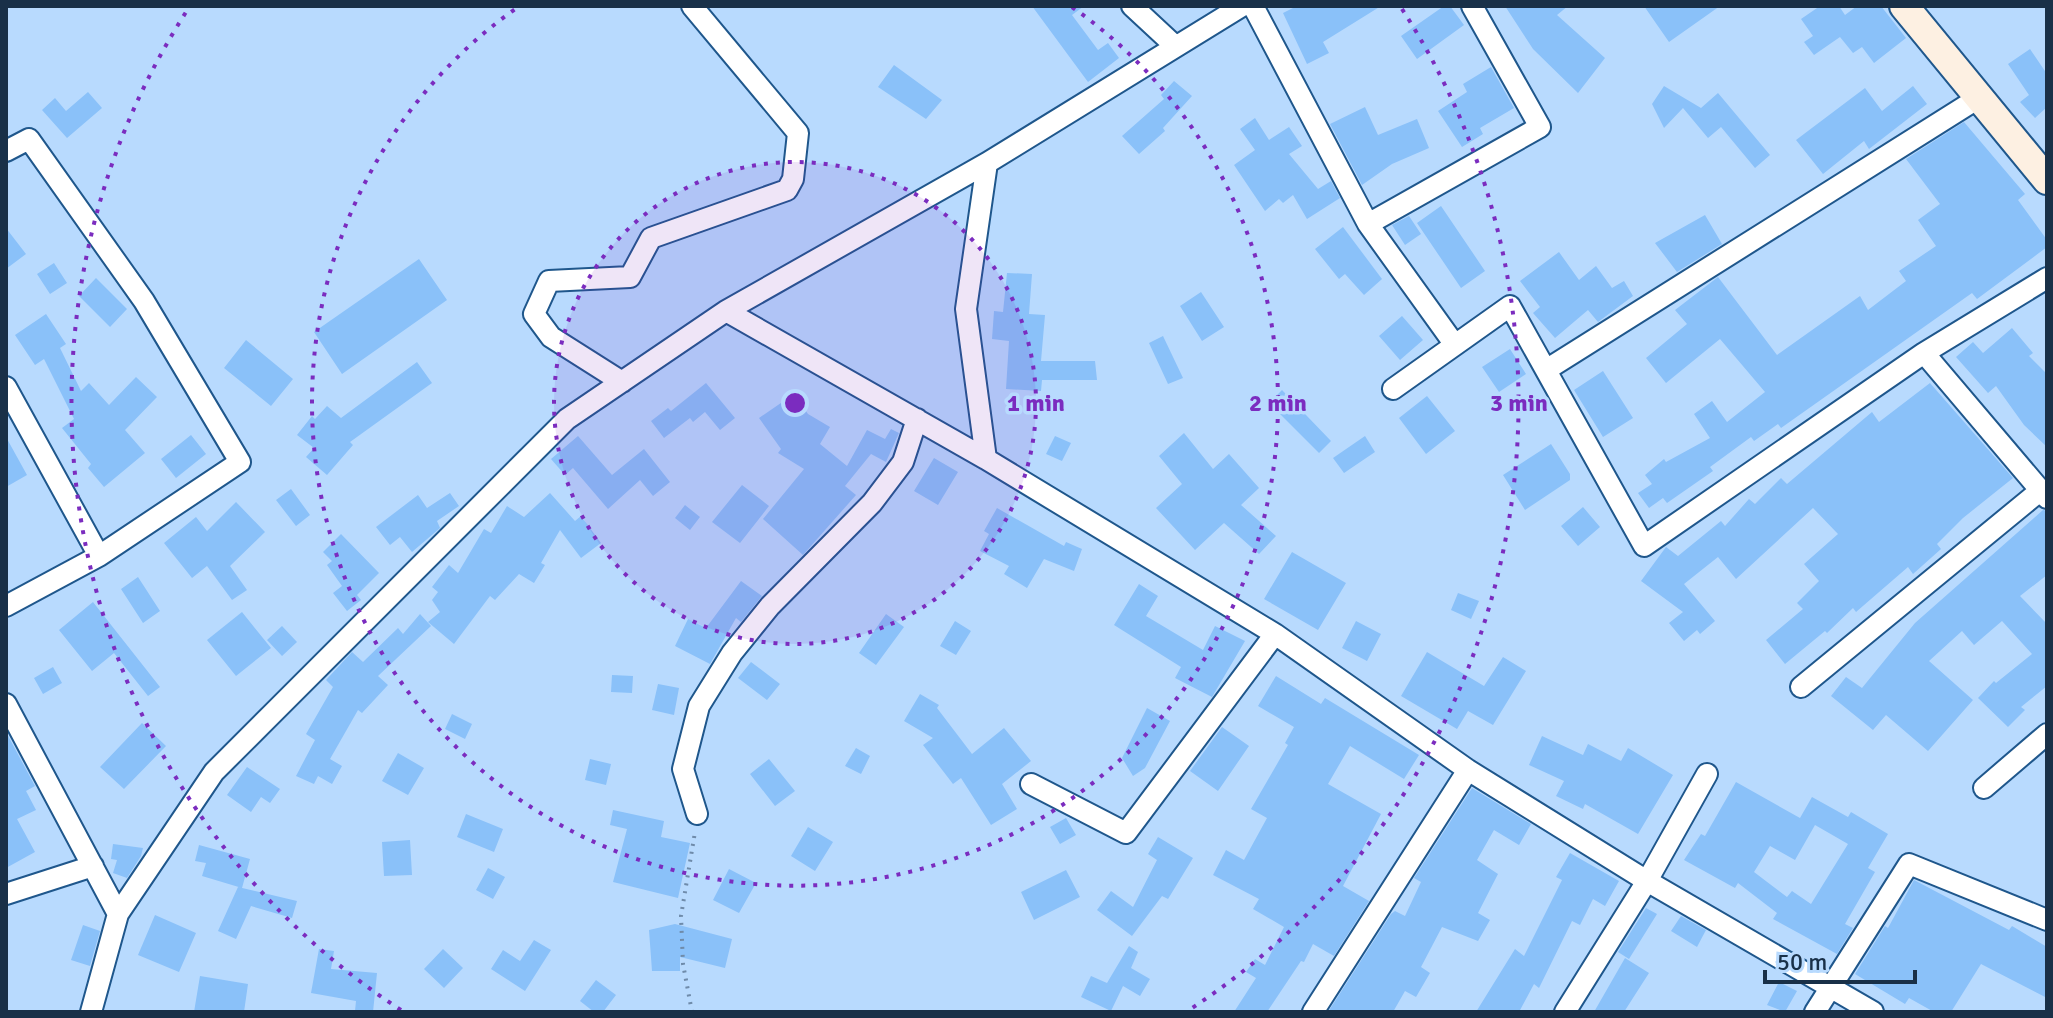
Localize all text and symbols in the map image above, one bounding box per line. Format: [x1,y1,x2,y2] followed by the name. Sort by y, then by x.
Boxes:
[1007,388,1065,418] text: 1 min
[1249,388,1307,418] text: 2 min
[1490,388,1548,418] text: 3 min
[781,389,809,417] centre of rings
[1765,934,1915,984] scale bar
[1777,947,1827,977] text: 50 m

